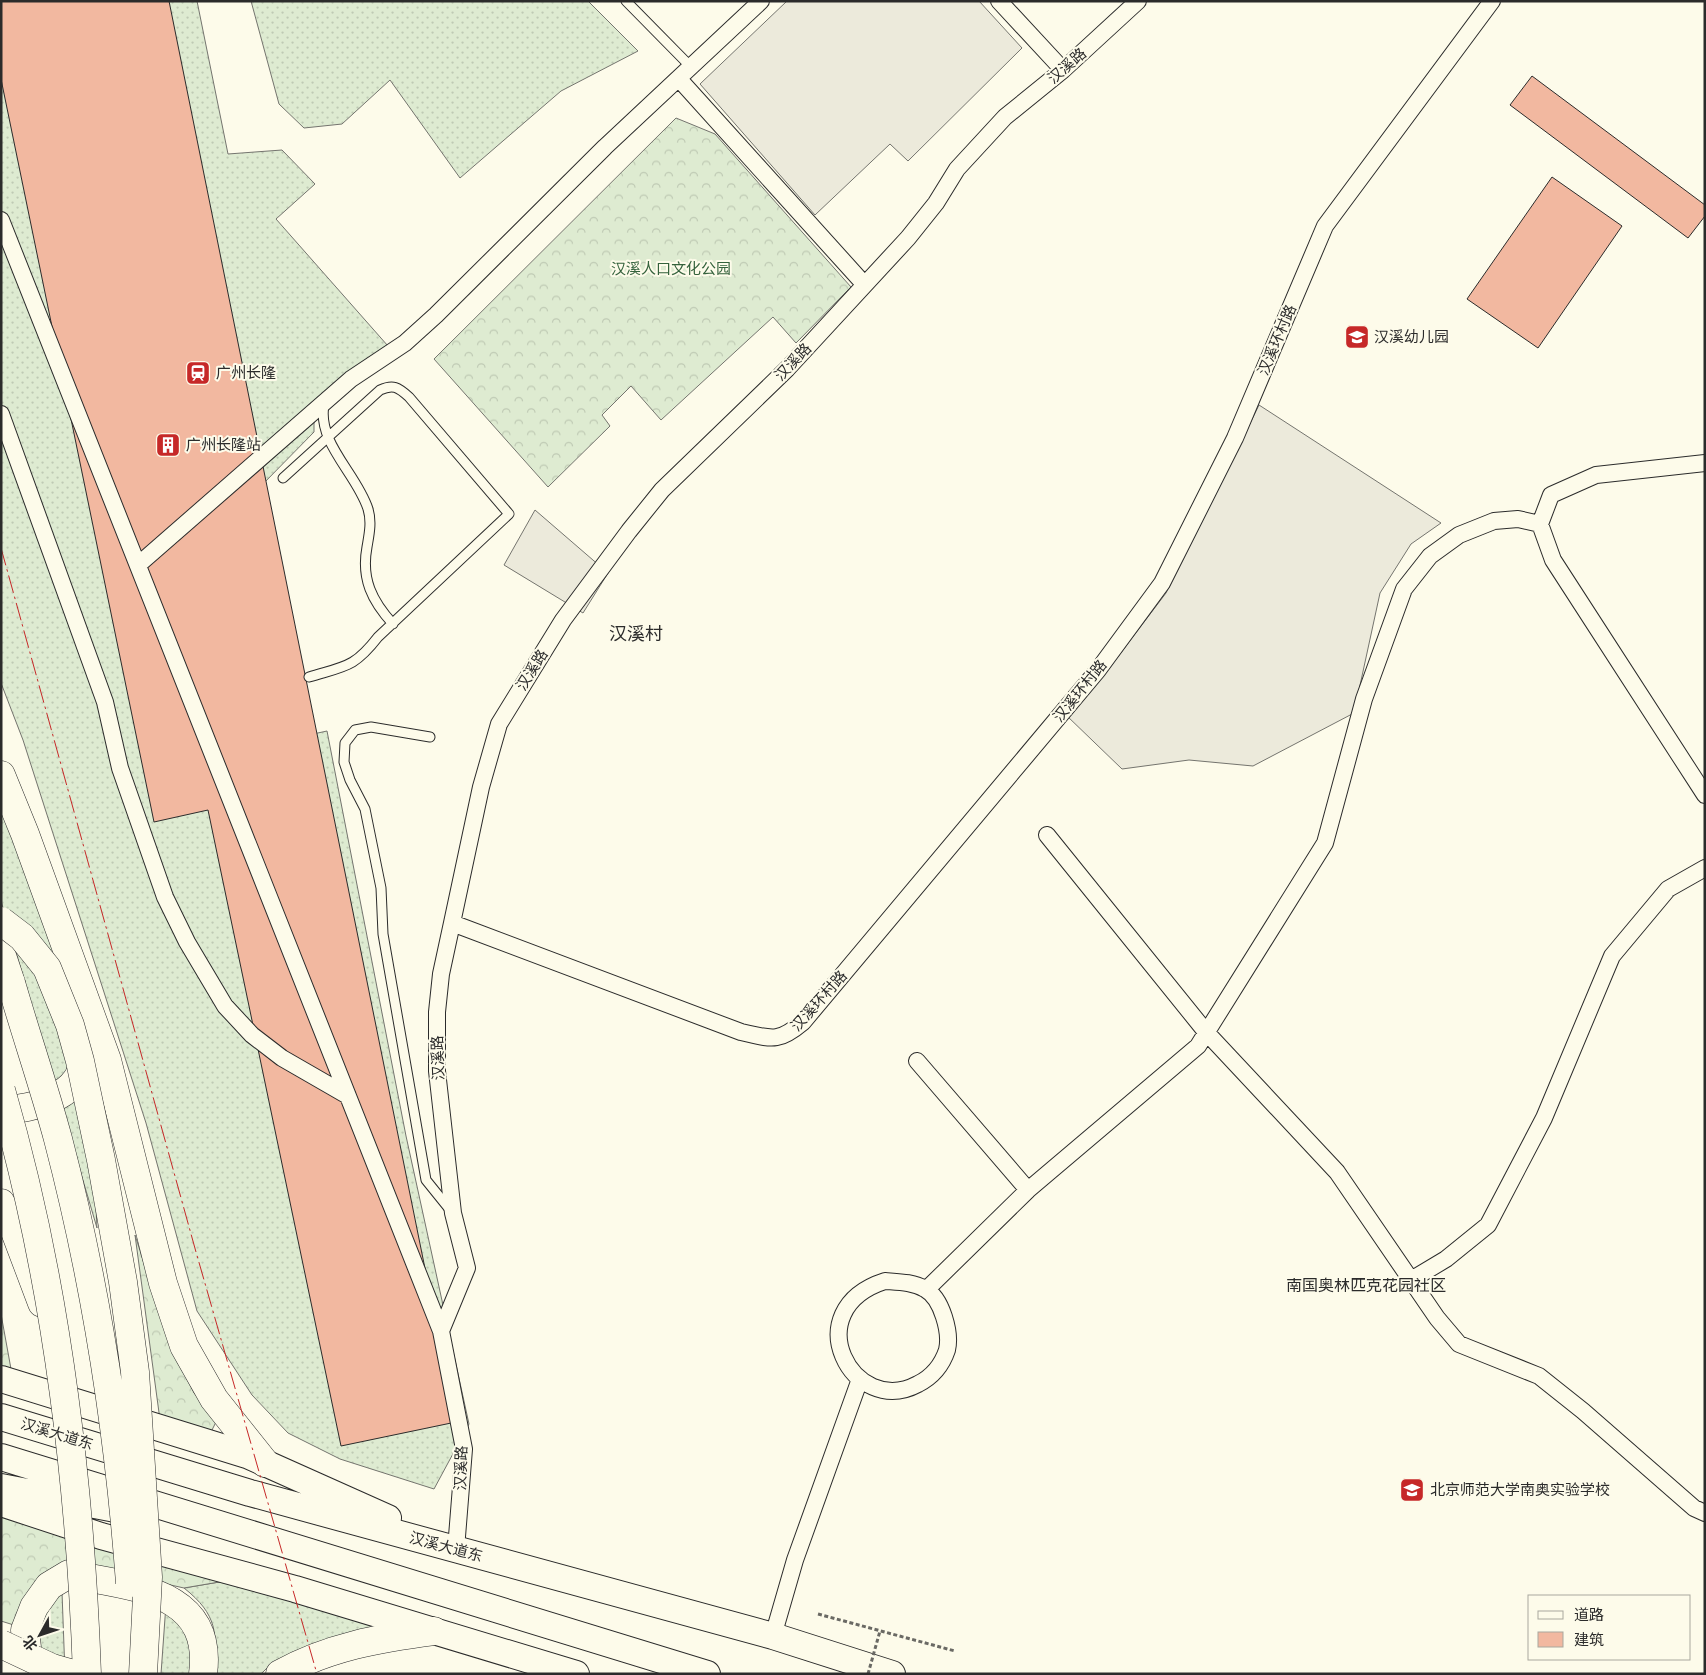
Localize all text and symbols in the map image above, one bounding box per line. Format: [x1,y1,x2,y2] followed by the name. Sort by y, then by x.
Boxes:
[1043,44,1091,89] street label: 汉溪路
[611,259,731,280] park label: 汉溪人口文化公园
[1253,302,1302,379] street label: 汉溪环村路
[1344,324,1370,350] school or university icon: 汉溪幼儿园
[1374,327,1449,348] place label: 汉溪幼儿园
[770,339,817,386] street label: 汉溪路
[185,360,211,386] station icon: 广州长隆
[216,363,276,384] place label: 广州长隆
[155,432,181,458] building icon: 广州长隆站
[186,435,261,456] place label: 广州长隆站
[609,622,663,647] district label: 汉溪村
[512,646,553,695] street label: 汉溪路
[1049,656,1112,727] street label: 汉溪环村路
[786,966,852,1036] street label: 汉溪环村路
[427,1035,450,1081] street label: 汉溪路
[1286,1275,1446,1297] district label: 南国奥林匹克花园社区
[18,1413,96,1455] street label: 汉溪大道东
[450,1445,473,1491] street label: 汉溪路
[1399,1477,1425,1503] school or university icon: 北京师范大学南奥实验学校
[1430,1480,1610,1501] place label: 北京师范大学南奥实验学校
[407,1528,485,1567] street label: 汉溪大道东
[1528,1595,1691,1660] legend
[1574,1605,1604,1626] text: 道路
[15,1610,65,1660] north arrow
[1574,1630,1604,1651] text: 建筑
[19,1631,43,1655] text: 北

